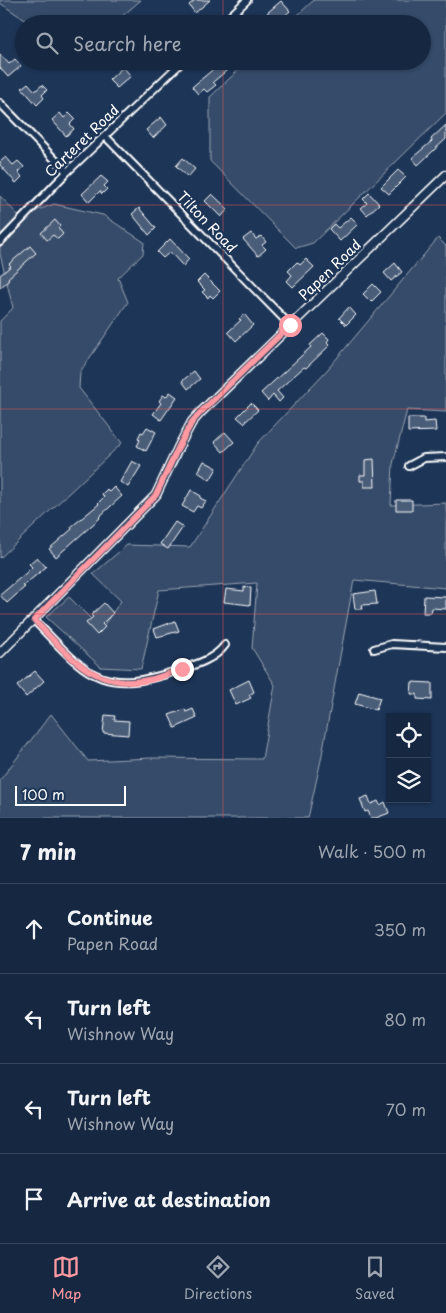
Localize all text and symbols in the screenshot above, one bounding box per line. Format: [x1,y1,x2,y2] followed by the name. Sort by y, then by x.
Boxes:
[15,15,431,70] search box
[33,29,61,57] icon: search
[73,29,182,57] text: Search here
[40,100,124,182] street label: Carteret Road
[173,186,242,257] street label: Tilton Road
[294,234,366,305] street label: Papen Road
[279,314,302,337] route start
[171,658,194,681] route end
[386,713,431,803] map controls
[386,713,431,758] button: locate
[386,758,431,803] button: layers
[15,783,126,806] scale bar
[22,784,65,805] text: 100 m
[20,835,76,867] text: 7 min
[318,839,426,863] text: Walk · 500 m
[67,903,153,931] text: Continue
[20,915,48,943] icon: ahead
[374,917,426,941] text: 350 m
[67,931,158,955] text: Papen Road
[67,993,151,1021] text: Turn left
[20,1005,48,1033] icon: left
[384,1007,426,1031] text: 80 m
[67,1021,174,1045] text: Wishnow Way
[67,1083,151,1111] text: Turn left
[20,1095,48,1123] icon: left
[386,1097,426,1121] text: 70 m
[67,1111,174,1135] text: Wishnow Way
[20,1185,48,1213] icon: arrive
[67,1185,271,1213] text: Arrive at destination
[51,1253,81,1304] tab: Map
[184,1253,252,1304] tab: Directions
[355,1253,395,1304] tab: Saved

